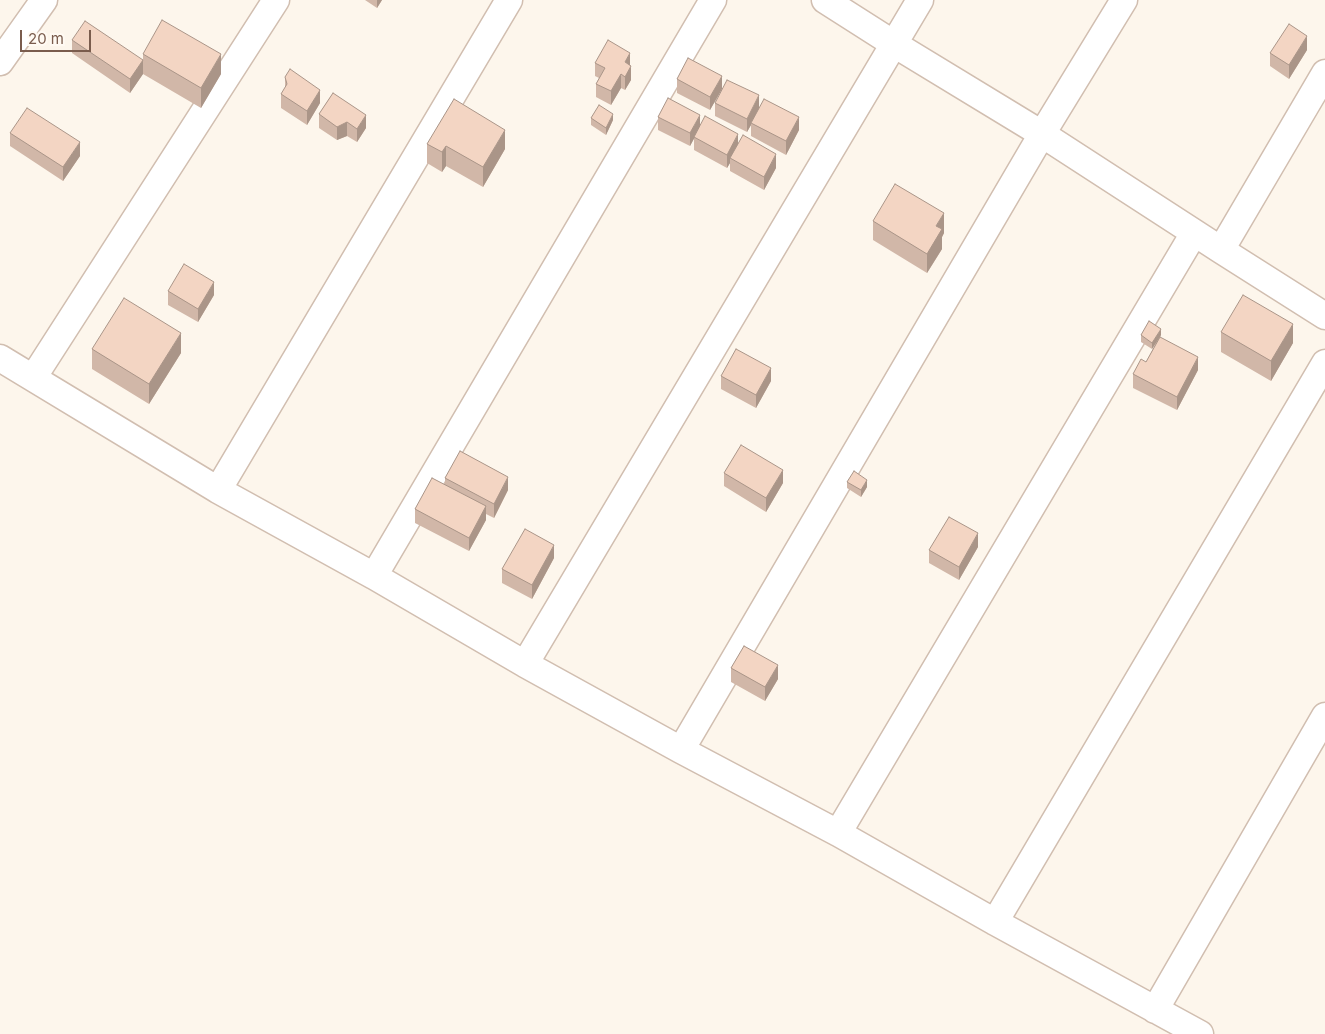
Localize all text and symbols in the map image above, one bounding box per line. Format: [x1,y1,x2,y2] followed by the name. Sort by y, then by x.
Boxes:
[22,20,94,52] scale bar
[28,29,64,48] text: 20 m

